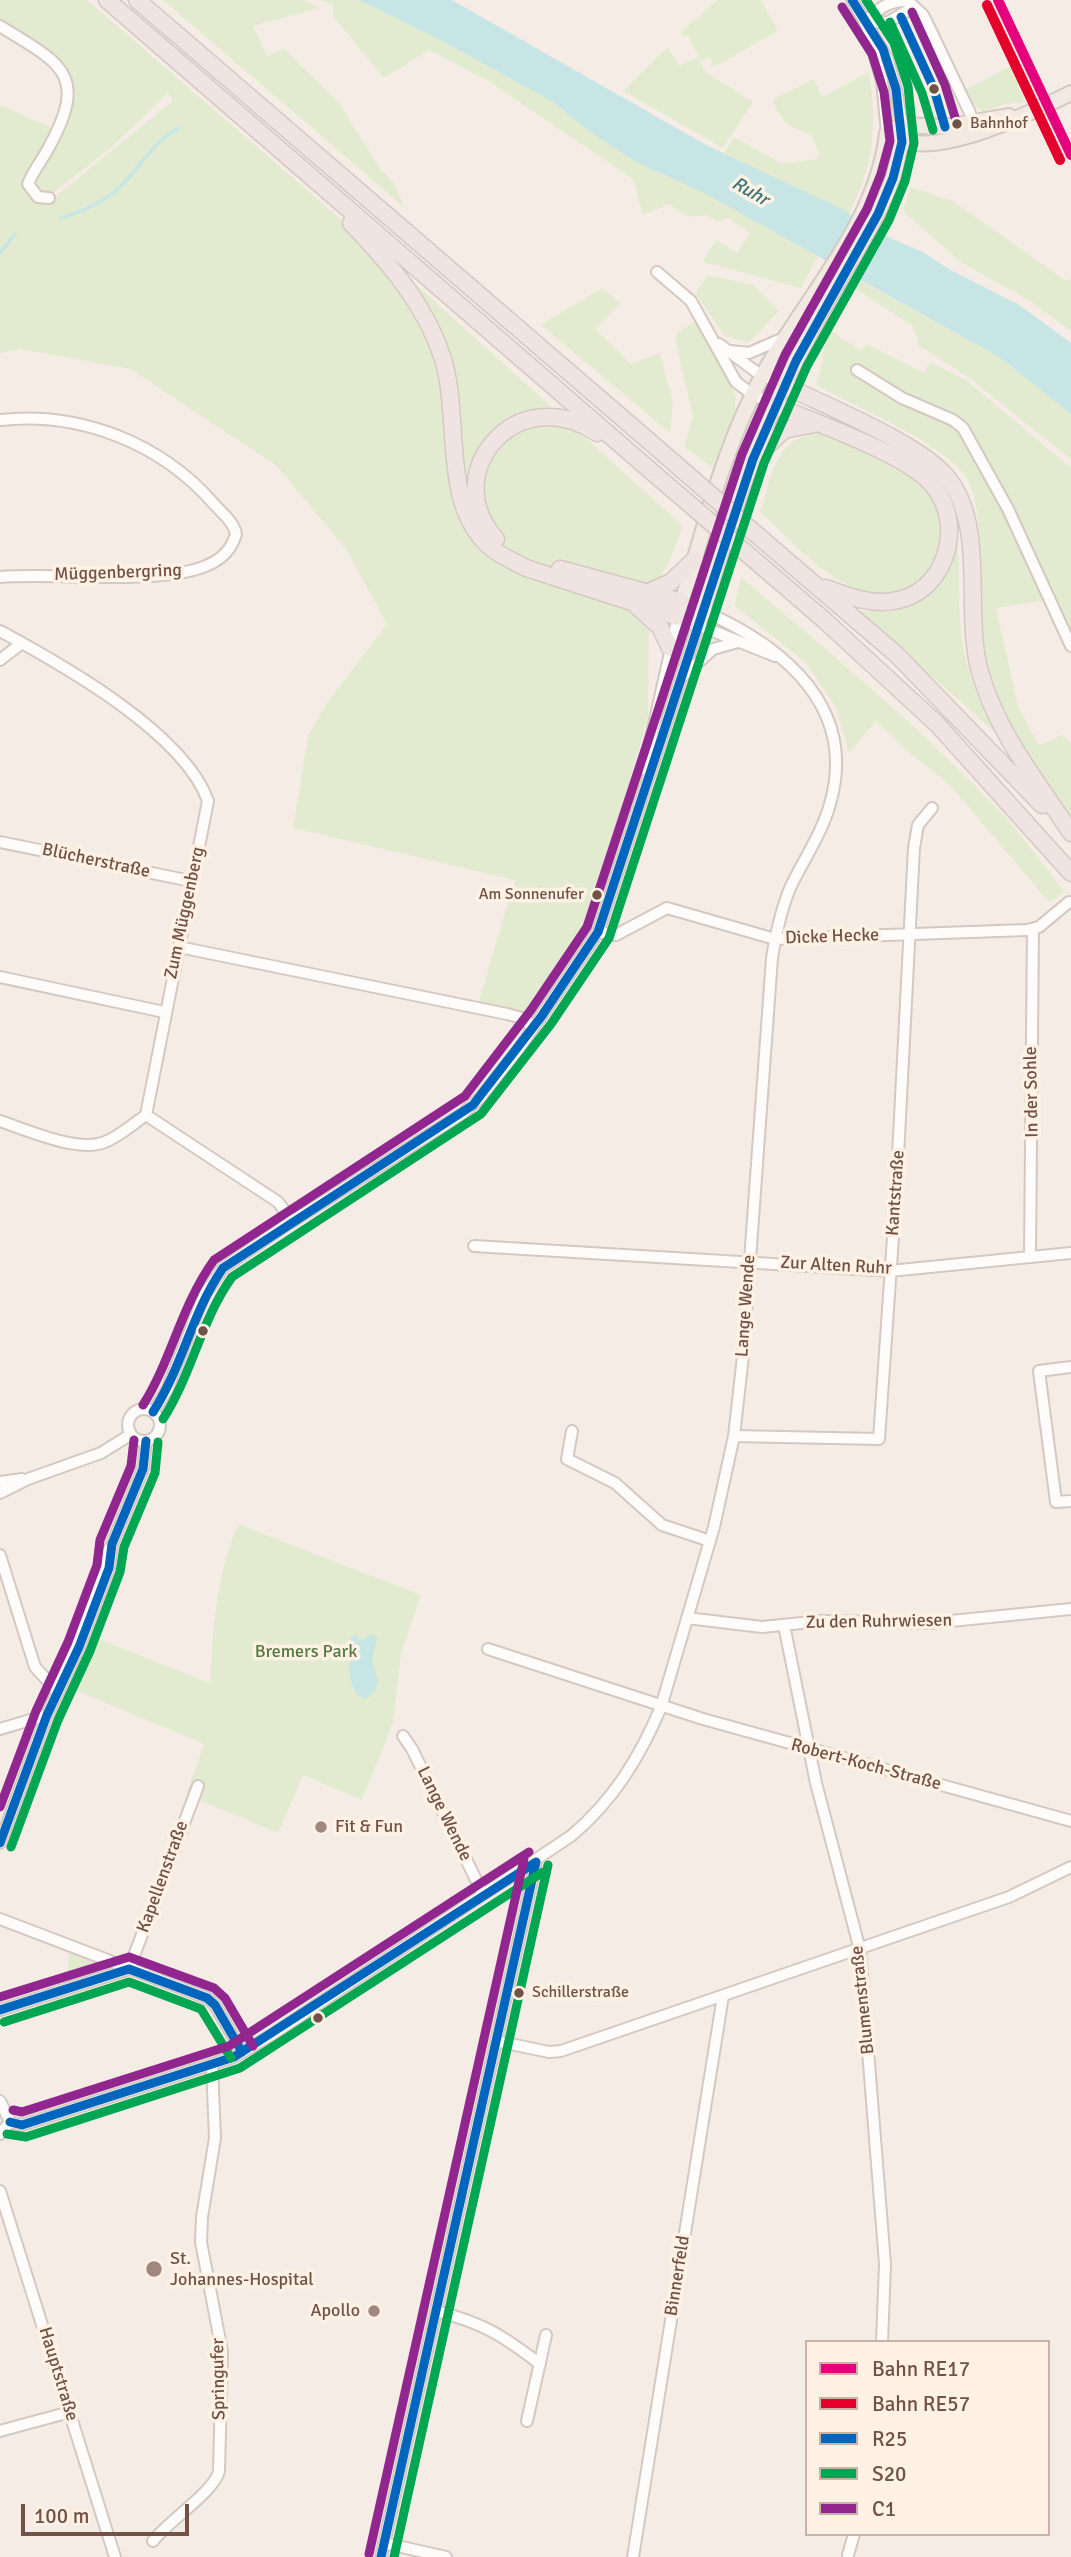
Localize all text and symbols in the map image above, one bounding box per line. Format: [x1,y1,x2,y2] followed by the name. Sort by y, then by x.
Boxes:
[927,82,941,96] unlabelled marker
[970,114,1028,134] place label: Bahnhof
[950,117,964,131] marker: Bahnhof
[728,172,772,212] water label: Ruhr
[54,560,182,586] street label: Müggenbergring
[40,839,152,883] street label: Blücherstraße
[160,845,210,981] street label: Zum Müggenberg
[479,885,584,905] place label: Am Sonnenufer
[590,888,604,902] marker: Am Sonnenufer
[785,925,879,949] street label: Dicke Hecke
[1020,1046,1044,1138] street label: In der Sohle
[882,1149,910,1237] street label: Kantstraße
[780,1252,892,1280] street label: Zur Alten Ruhr
[732,1254,760,1358] street label: Lange Wende
[196,1324,210,1338] unlabelled marker
[805,1610,953,1634] street label: Zu den Ruhrwiesen
[255,1641,357,1663] park label: Bremers Park
[789,1735,943,1795] street label: Robert-Koch-Straße
[412,1763,476,1865] street label: Lange Wende
[335,1816,403,1838] place label: Fit & Fun
[133,1818,193,1936] street label: Kapellenstraße
[313,1819,329,1835] marker: Fit & Fun
[847,1945,879,2055] street label: Blumenstraße
[532,1983,629,2003] place label: Schillerstraße
[512,1986,526,2000] marker: Schillerstraße
[311,2011,325,2025] unlabelled marker
[661,2234,695,2318] street label: Binnerfeld
[170,2248,314,2290] place label: St. Johannes-Hospital
[144,2259,164,2279] marker: St. Johannes-Hospital
[311,2300,360,2322] place label: Apollo
[366,2303,382,2319] marker: Apollo
[33,2324,83,2424] street label: Hauptstraße
[207,2338,231,2420] street label: Springufer
[805,2340,1050,2536] legend
[872,2356,970,2382] text: Bahn RE17
[872,2391,970,2417] text: Bahn RE57
[872,2426,907,2452] text: R25
[872,2461,906,2487] text: S20
[24,2490,192,2534] scale bar
[872,2496,896,2522] text: C1
[34,2503,89,2529] text: 100 m

